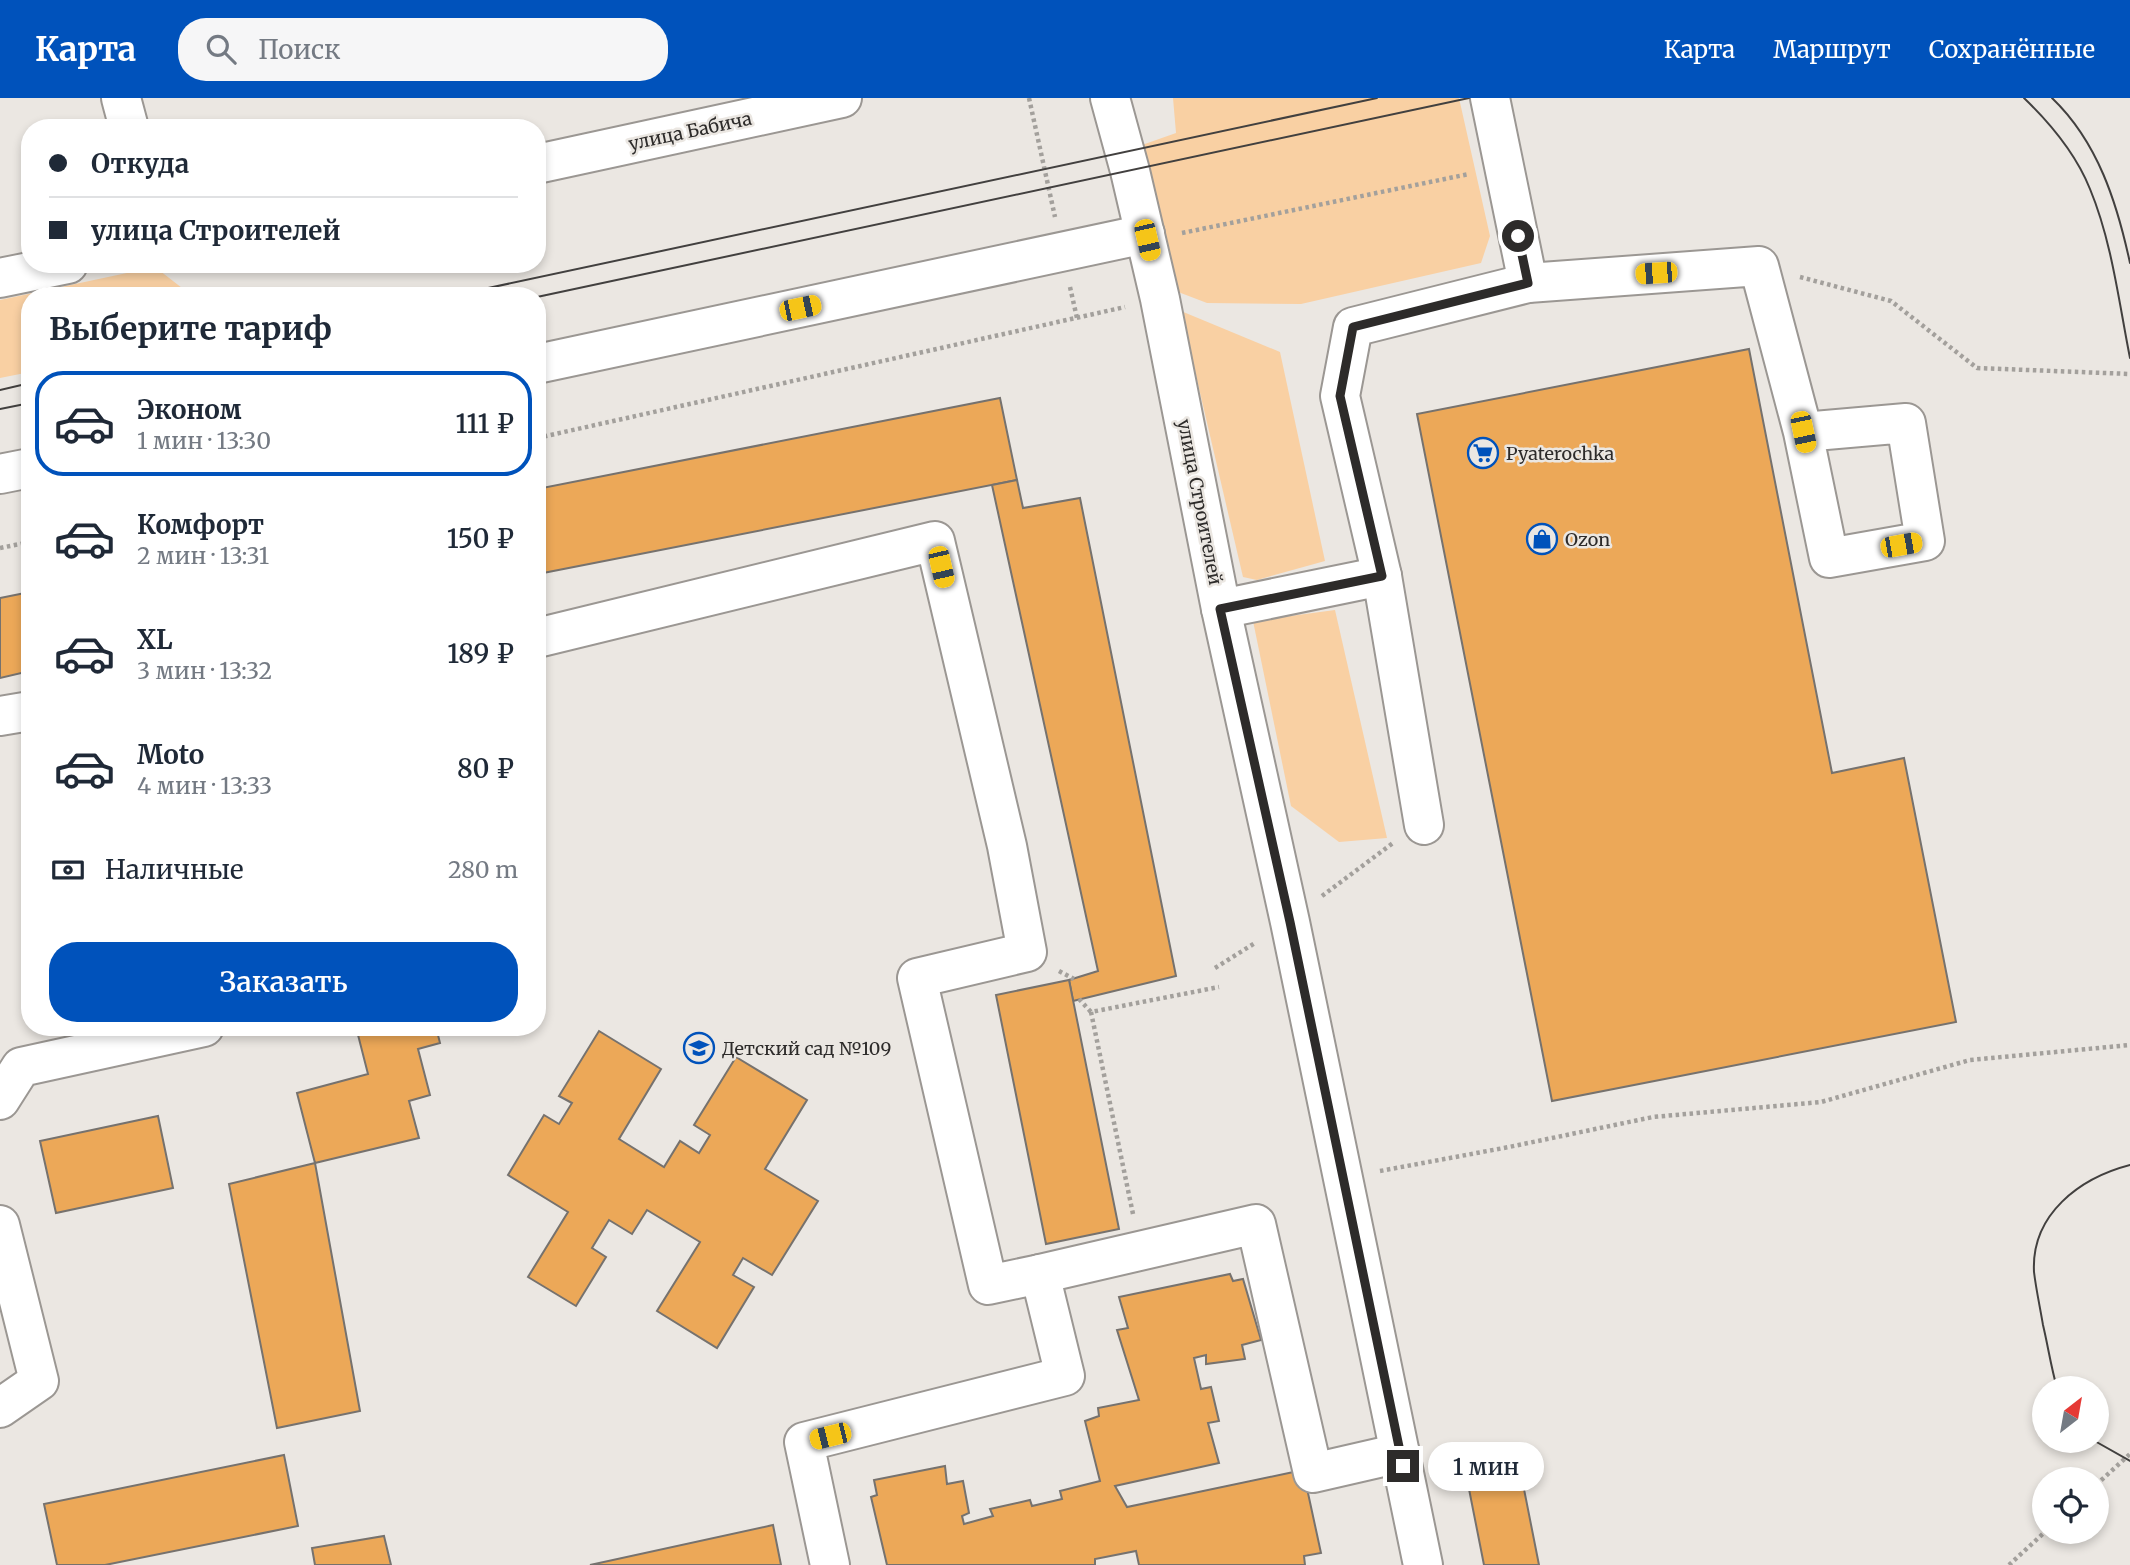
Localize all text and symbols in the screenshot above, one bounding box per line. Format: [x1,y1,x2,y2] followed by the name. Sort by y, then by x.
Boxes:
[178,18,668,81] search box
[35,29,136,70] text: Карта
[202,30,240,68] icon: search
[258,33,341,66] text: Поиск
[1664,34,1735,65] text: Карта
[1773,34,1891,65] text: Маршрут
[1929,34,2095,65] text: Сохранённые
[626,107,754,155] street label: улица Бабича
[91,147,189,180] text: Откуда
[91,214,341,247] text: улица Строителей
[1133,217,1162,263] car
[1502,220,1534,252] route start
[1635,261,1678,285] car
[778,293,823,323] car
[49,309,332,349] text: Выберите тариф
[53,392,116,455] icon: car
[137,393,242,426] text: Эконом
[455,407,514,440] text: 111 ₽
[1789,409,1818,455] car
[1173,417,1227,587] street label: улица Строителей
[137,426,271,455] text: 1 мин · 13:30
[1466,436,1500,470] supermarket icon: Pyaterochka
[1506,442,1615,465] place label: Pyaterochka
[53,507,116,570] icon: car
[137,508,264,541] text: Комфорт
[447,522,514,555] text: 150 ₽
[1525,522,1559,556] shop icon: Ozon
[1565,528,1610,551] place label: Ozon
[1879,531,1924,559] car
[137,541,269,570] text: 2 мин · 13:31
[927,544,956,590] car
[53,622,116,685] icon: car
[137,623,173,656] text: XL
[447,637,514,670] text: 189 ₽
[137,656,272,685] text: 3 мин · 13:32
[53,737,116,800] icon: car
[137,738,204,771] text: Moto
[457,752,514,785] text: 80 ₽
[137,771,272,800] text: 4 мин · 13:33
[49,851,87,889] icon: cash
[105,853,243,886] text: Наличные
[448,855,518,884] text: 280 m
[49,942,518,1022] button: Заказать
[682,1031,716,1065] school or university icon: Детский сад №109
[722,1037,891,1060] place label: Детский сад №109
[2032,1376,2109,1452] north arrow
[2032,1376,2109,1544] map controls
[808,1421,853,1451] car
[1428,1442,1543,1490] callout: 1 мин
[1387,1450,1419,1482] route end
[1453,1452,1519,1481] text: 1 мин
[2032,1467,2109,1544] button: locate

